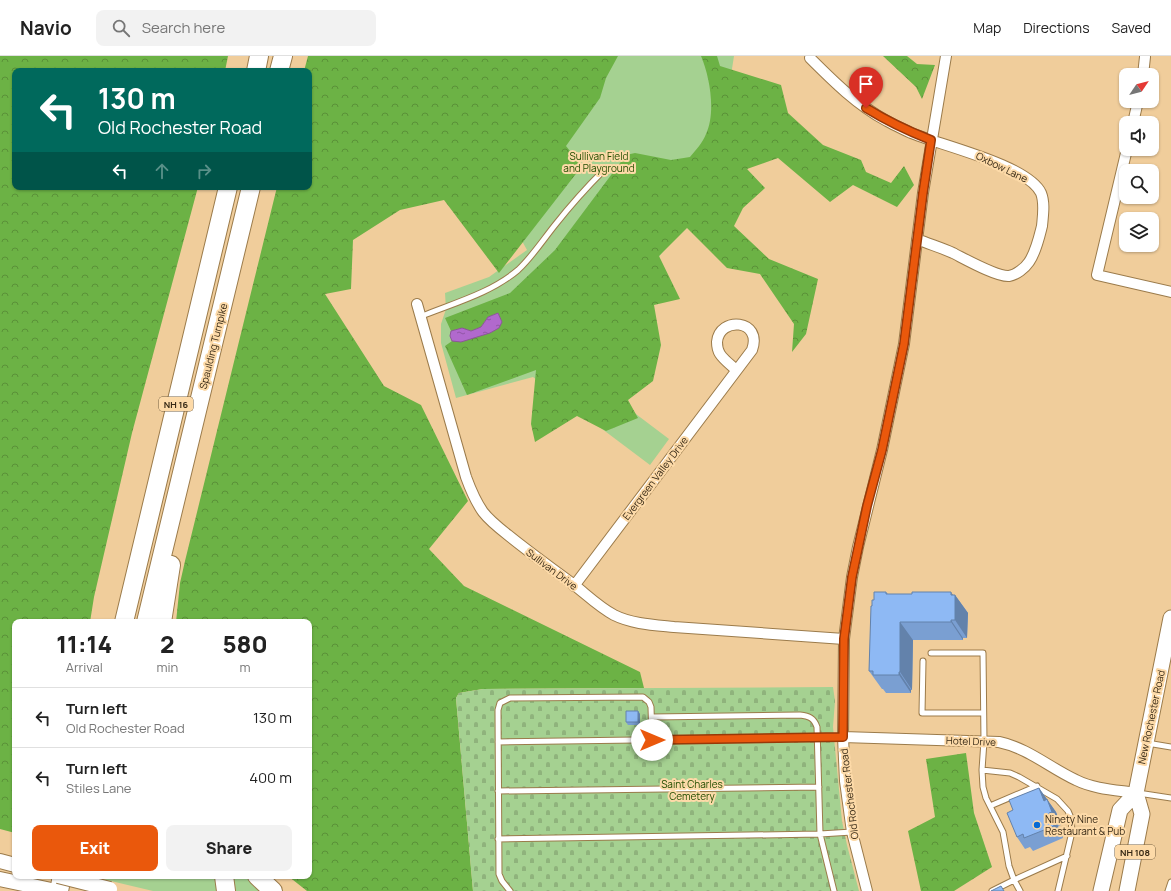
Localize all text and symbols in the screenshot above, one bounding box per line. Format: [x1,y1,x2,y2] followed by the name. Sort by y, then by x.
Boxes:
[96,10,376,46] search box
[20,15,72,41] text: Navio
[110,17,132,39] icon: search
[142,17,225,38] text: Search here
[973,18,1001,37] text: Map
[1023,18,1090,37] text: Directions
[1112,18,1151,37] text: Saved
[849,67,883,108] pin
[1119,68,1159,108] north arrow
[1119,68,1159,252] map controls
[855,73,877,95] icon: arrive
[98,79,176,117] text: 130 m
[32,84,84,136] icon: left
[98,115,262,139] text: Old Rochester Road
[1119,116,1159,156] button: sound
[974,148,1030,186] street label: Oxbow Lane
[563,149,635,175] park label: Sullivan Field and Playground
[109,160,131,182] icon: left
[151,160,173,182] icon: ahead
[193,160,215,182] icon: right
[1119,164,1159,204] button: search
[1119,212,1159,252] button: layers
[196,301,230,390] street label: Spaulding Turnpike
[159,397,193,411] road number: NH 16
[619,433,691,523] street label: Evergreen Valley Drive
[524,545,581,593] street label: Sullivan Drive
[56,627,112,660] text: 11:14
[160,627,175,660] text: 2
[222,627,268,660] text: 580
[66,658,103,676] text: Arrival
[156,658,178,676] text: min
[240,658,251,676] text: m
[1134,669,1168,765] street label: New Rochester Road
[66,698,128,719] text: Turn left
[32,707,54,729] icon: left
[253,707,292,728] text: 130 m
[66,719,185,737] text: Old Rochester Road
[631,719,673,761] position arrow
[946,733,996,749] street label: Hotel Drive
[836,748,862,840] street label: Old Rochester Road
[66,758,128,779] text: Turn left
[32,767,54,789] icon: left
[249,767,292,788] text: 400 m
[661,777,723,803] park label: Saint Charles Cemetery
[66,779,131,797] text: Stiles Lane
[1045,812,1125,838] place label: Ninety Nine Restaurant & Pub
[1032,820,1042,830] marker: Ninety Nine Restaurant & Pub
[32,825,158,871] button: Exit
[166,825,292,871] button: Share
[1115,845,1155,859] road number: NH 108

